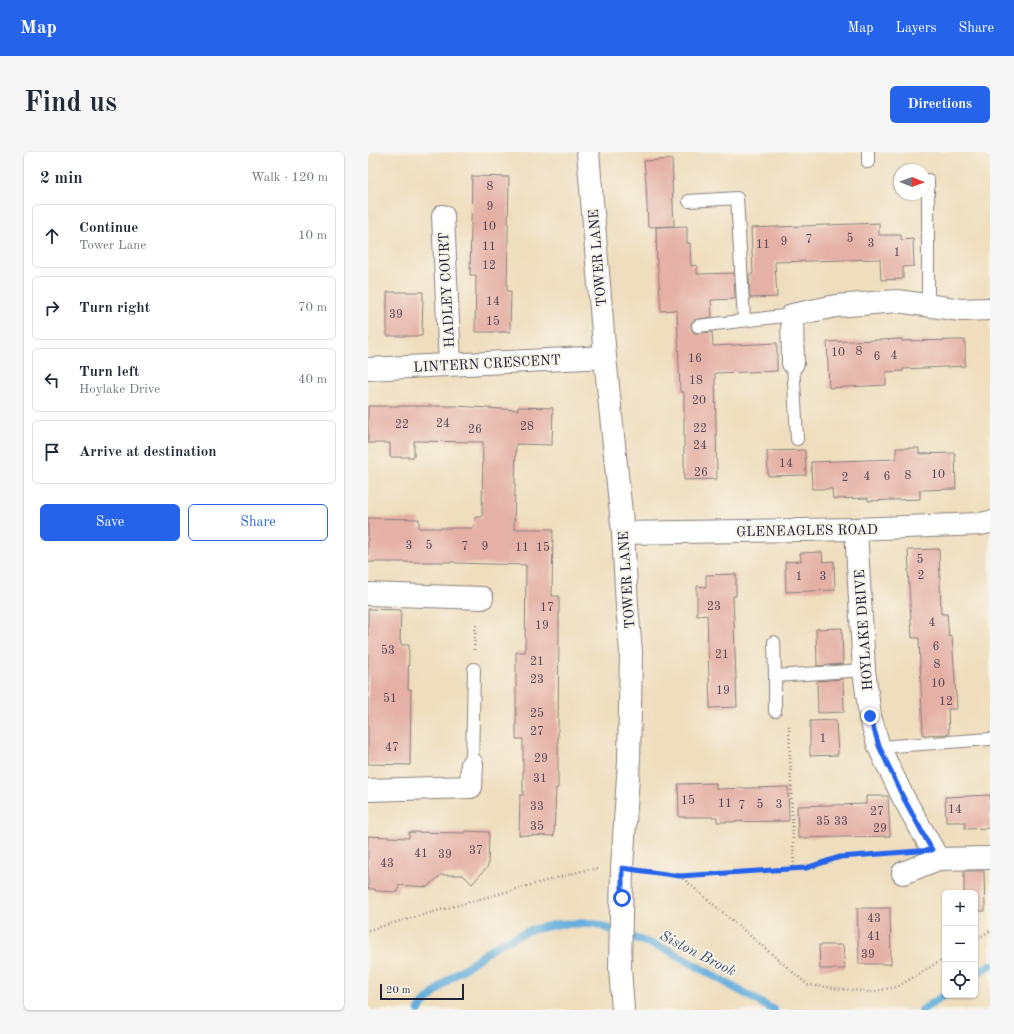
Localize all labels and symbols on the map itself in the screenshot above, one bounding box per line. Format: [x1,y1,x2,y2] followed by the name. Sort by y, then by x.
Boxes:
[894,164,930,200] north arrow
[487,181,494,193] house number: 8
[487,201,493,213] house number: 9
[587,209,609,307] street label: TOWER LANE
[482,221,496,233] house number: 10
[437,232,457,348] street label: HADLEY COURT
[847,232,854,245] house number: 5
[806,234,812,246] house number: 7
[781,236,787,248] house number: 9
[868,238,874,250] house number: 3
[756,239,770,251] house number: 11
[482,241,496,253] house number: 11
[894,247,900,259] house number: 1
[482,260,496,272] house number: 12
[486,296,500,308] house number: 14
[389,309,403,321] house number: 39
[486,315,500,328] house number: 15
[856,346,863,358] house number: 8
[831,347,845,359] house number: 10
[891,350,898,362] house number: 4
[874,351,881,363] house number: 6
[413,353,561,375] street label: LINTERN CRESCENT
[688,353,702,365] house number: 16
[689,375,703,387] house number: 18
[692,395,706,407] house number: 20
[436,418,450,430] house number: 24
[395,419,409,431] house number: 22
[520,421,534,433] house number: 28
[693,423,707,435] house number: 22
[468,424,482,436] house number: 26
[693,440,707,452] house number: 24
[779,458,793,470] house number: 14
[694,467,708,479] house number: 26
[931,469,945,481] house number: 10
[905,470,912,482] house number: 8
[864,471,871,483] house number: 4
[884,471,891,483] house number: 6
[842,472,848,484] house number: 2
[736,523,878,539] street label: GLENEAGLES ROAD
[617,531,637,629] street label: TOWER LANE
[426,539,433,552] house number: 5
[406,540,412,552] house number: 3
[462,541,468,553] house number: 7
[482,541,488,553] house number: 9
[536,541,550,554] house number: 15
[515,542,529,554] house number: 11
[917,553,924,566] house number: 5
[853,569,875,691] street label: HOYLAKE DRIVE
[918,570,924,582] house number: 2
[796,571,802,583] house number: 1
[820,571,826,583] house number: 3
[707,601,721,613] house number: 23
[540,602,554,614] house number: 17
[929,617,936,629] house number: 4
[535,620,549,632] house number: 19
[933,641,940,653] house number: 6
[381,644,395,657] house number: 53
[715,649,729,661] house number: 21
[530,656,544,668] house number: 21
[934,659,941,671] house number: 8
[530,674,544,686] house number: 23
[931,678,945,690] house number: 10
[716,685,730,697] house number: 19
[383,692,397,705] house number: 51
[939,696,953,708] house number: 12
[530,707,544,720] house number: 25
[861,707,879,725] route end
[530,726,544,738] house number: 27
[820,733,826,745] house number: 1
[385,742,399,754] house number: 47
[534,753,548,765] house number: 29
[533,773,547,785] house number: 31
[681,794,695,807] house number: 15
[718,798,732,810] house number: 11
[757,798,764,811] house number: 5
[776,799,782,811] house number: 3
[739,800,745,812] house number: 7
[530,801,544,813] house number: 33
[948,804,962,816] house number: 14
[870,806,884,818] house number: 27
[816,815,830,828] house number: 35
[834,816,848,828] house number: 33
[530,820,544,833] house number: 35
[873,823,887,835] house number: 29
[469,845,483,857] house number: 37
[414,848,428,860] house number: 41
[438,849,452,861] house number: 39
[380,858,394,870] house number: 43
[613,889,631,907] route start
[867,913,881,925] house number: 43
[657,929,738,980] water label: Siston Brook
[867,931,881,943] house number: 41
[861,949,875,961] house number: 39
[380,982,464,1001] scale bar

